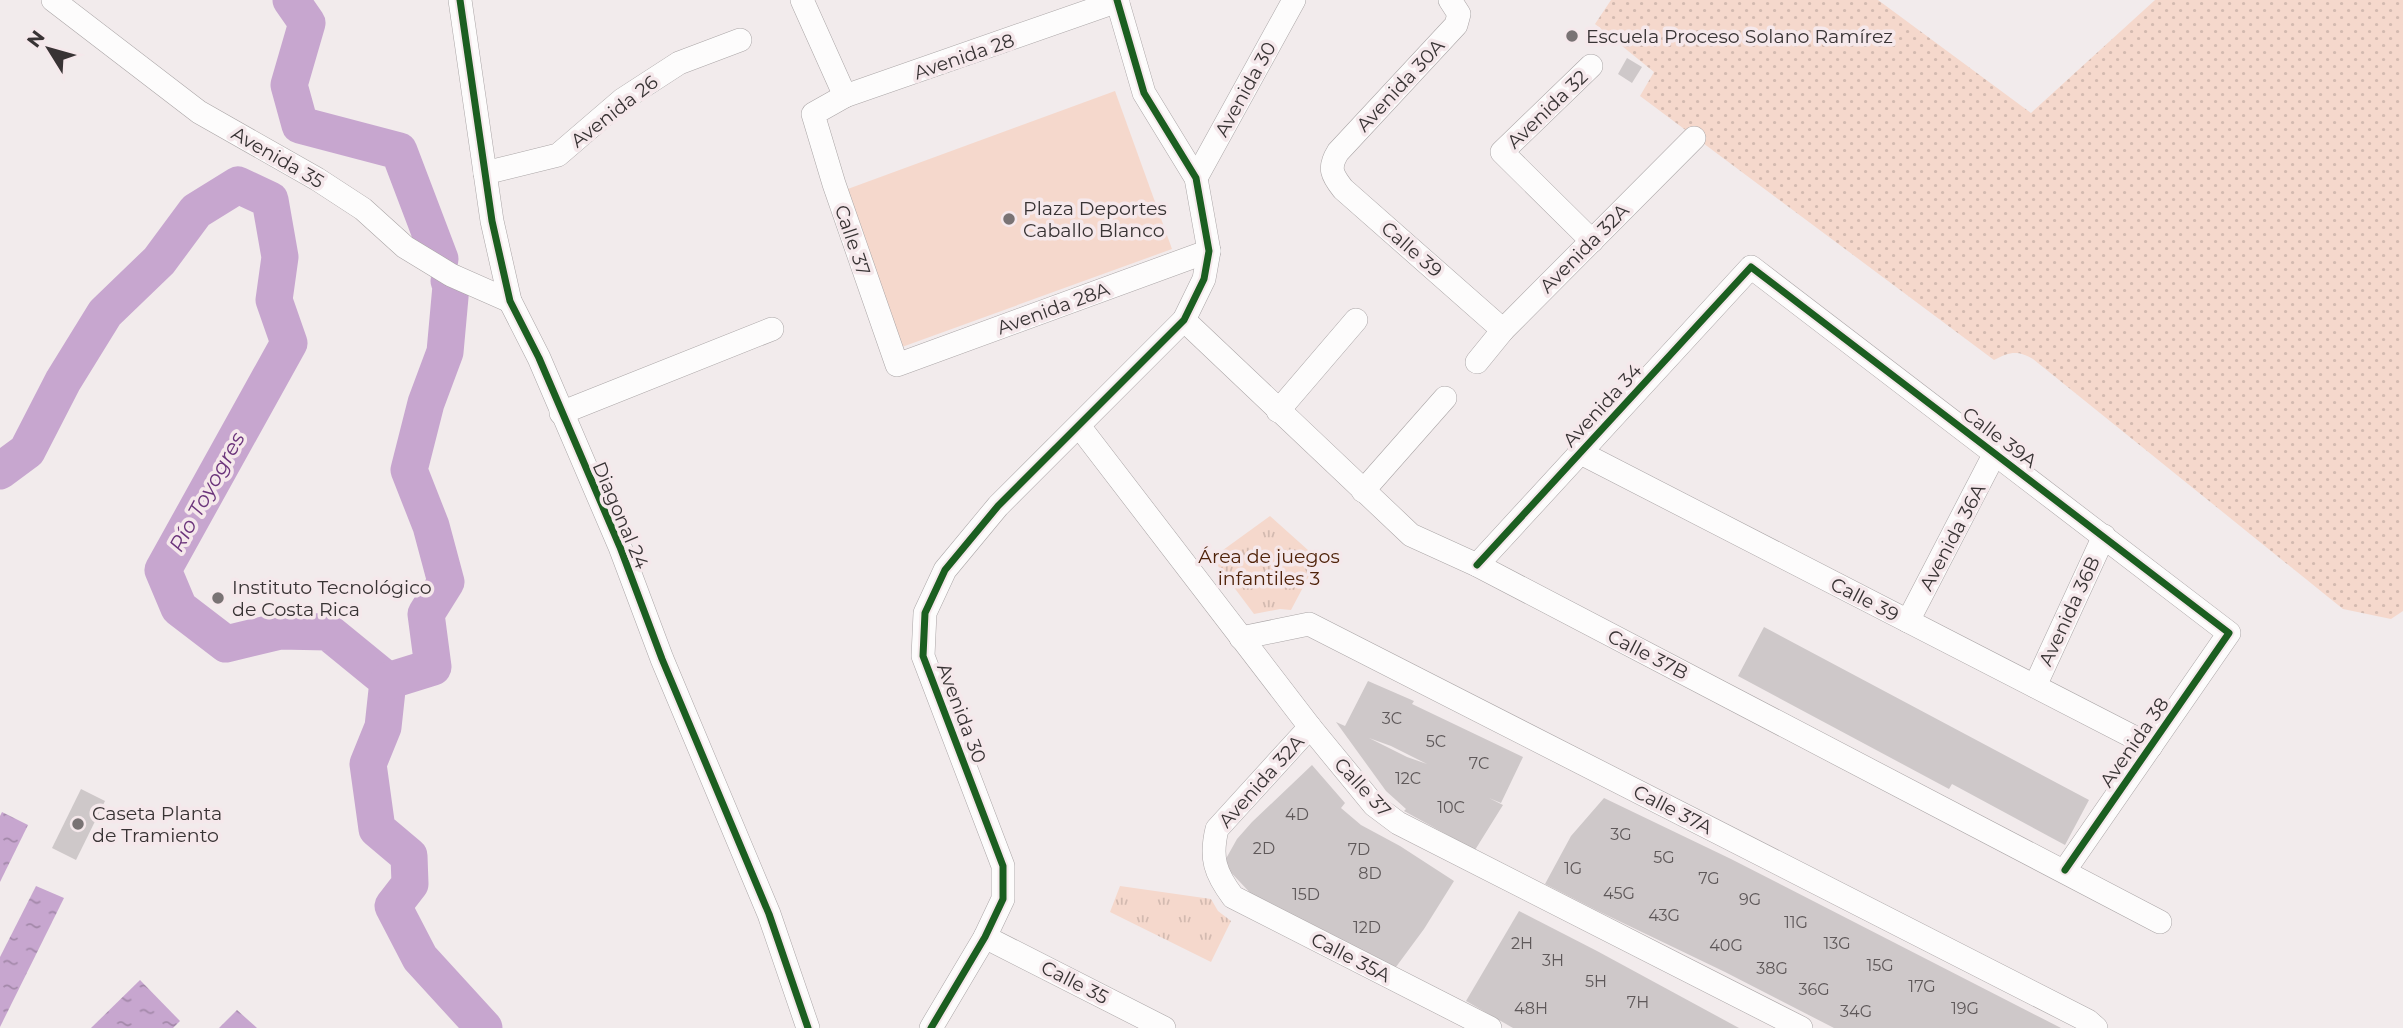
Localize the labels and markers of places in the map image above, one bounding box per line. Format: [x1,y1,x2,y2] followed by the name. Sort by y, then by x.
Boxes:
[1586,25,1893,48] place label: Escuela Proceso Solano Ramírez
[1564,28,1580,44] marker: Escuela Proceso Solano Ramírez
[1023,197,1167,242] place label: Plaza Deportes Caballo Blanco
[1001,211,1017,227] marker: Plaza Deportes Caballo Blanco
[232,576,432,621] place label: Instituto Tecnológico de Costa Rica
[210,590,226,606] marker: Instituto Tecnológico de Costa Rica
[92,802,222,847] place label: Caseta Planta de Tramiento
[70,816,86,832] marker: Caseta Planta de Tramiento

